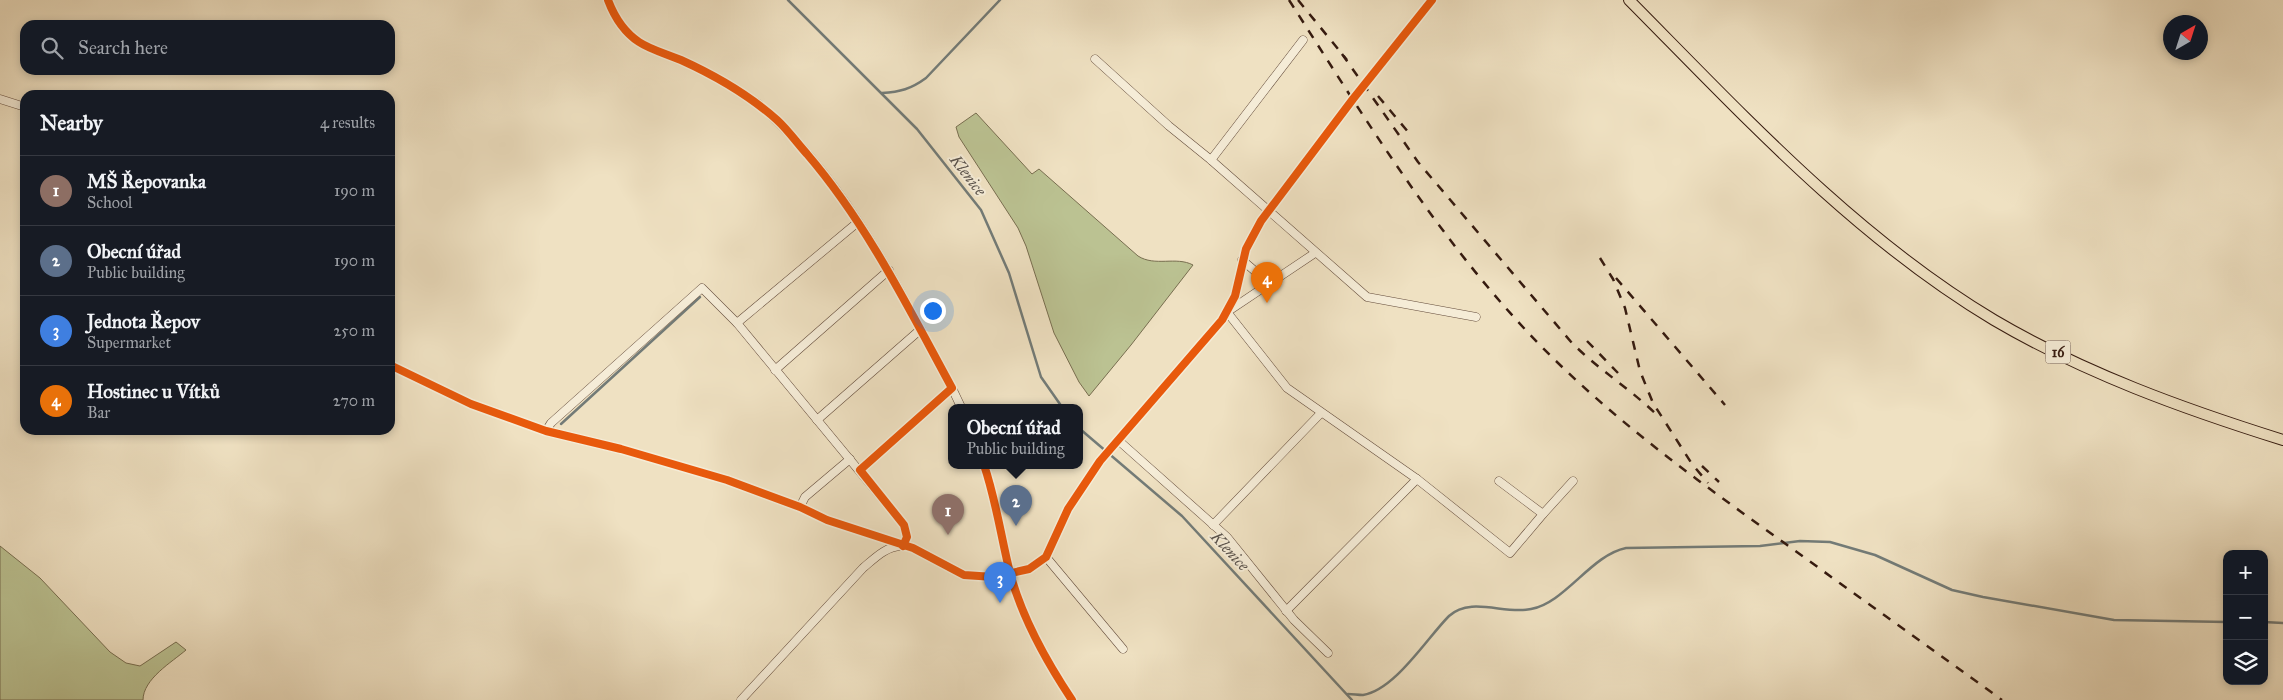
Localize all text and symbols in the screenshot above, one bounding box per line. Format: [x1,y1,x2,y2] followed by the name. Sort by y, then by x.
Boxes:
[2163,15,2208,60] north arrow
[20,20,395,75] search box
[38,34,66,62] icon: search
[78,36,168,59] text: Search here
[40,110,103,136] text: Nearby
[320,113,375,132] text: 4 results
[945,150,991,200] water label: Klenice
[87,170,206,193] text: MŠ Řepovanka
[53,181,59,200] text: 1
[334,181,375,200] text: 190 m
[87,193,132,212] text: School
[87,240,181,263] text: Obecní úřad
[52,251,60,270] text: 2
[334,251,375,270] text: 190 m
[1251,262,1283,303] pin: 4
[87,263,185,282] text: Public building
[920,298,946,324] your location
[87,310,200,333] text: Jednota Řepov
[53,321,59,340] text: 3
[334,321,375,340] text: 250 m
[87,333,171,352] text: Supermarket
[2046,341,2070,364] road number: 16
[87,380,220,403] text: Hostinec u Vítků
[52,391,60,410] text: 4
[333,391,375,410] text: 270 m
[87,403,110,422] text: Bar
[948,404,1083,469] popup
[967,416,1061,439] text: Obecní úřad
[967,439,1064,458] text: Public building
[1000,485,1032,526] pin: 2
[932,494,964,535] pin: 1
[1206,527,1254,575] water label: Klenice
[2223,550,2268,685] map controls
[2223,550,2268,595] button: +
[984,562,1016,603] pin: 3
[2223,595,2268,640] button: −
[2223,640,2268,685] button: layers

